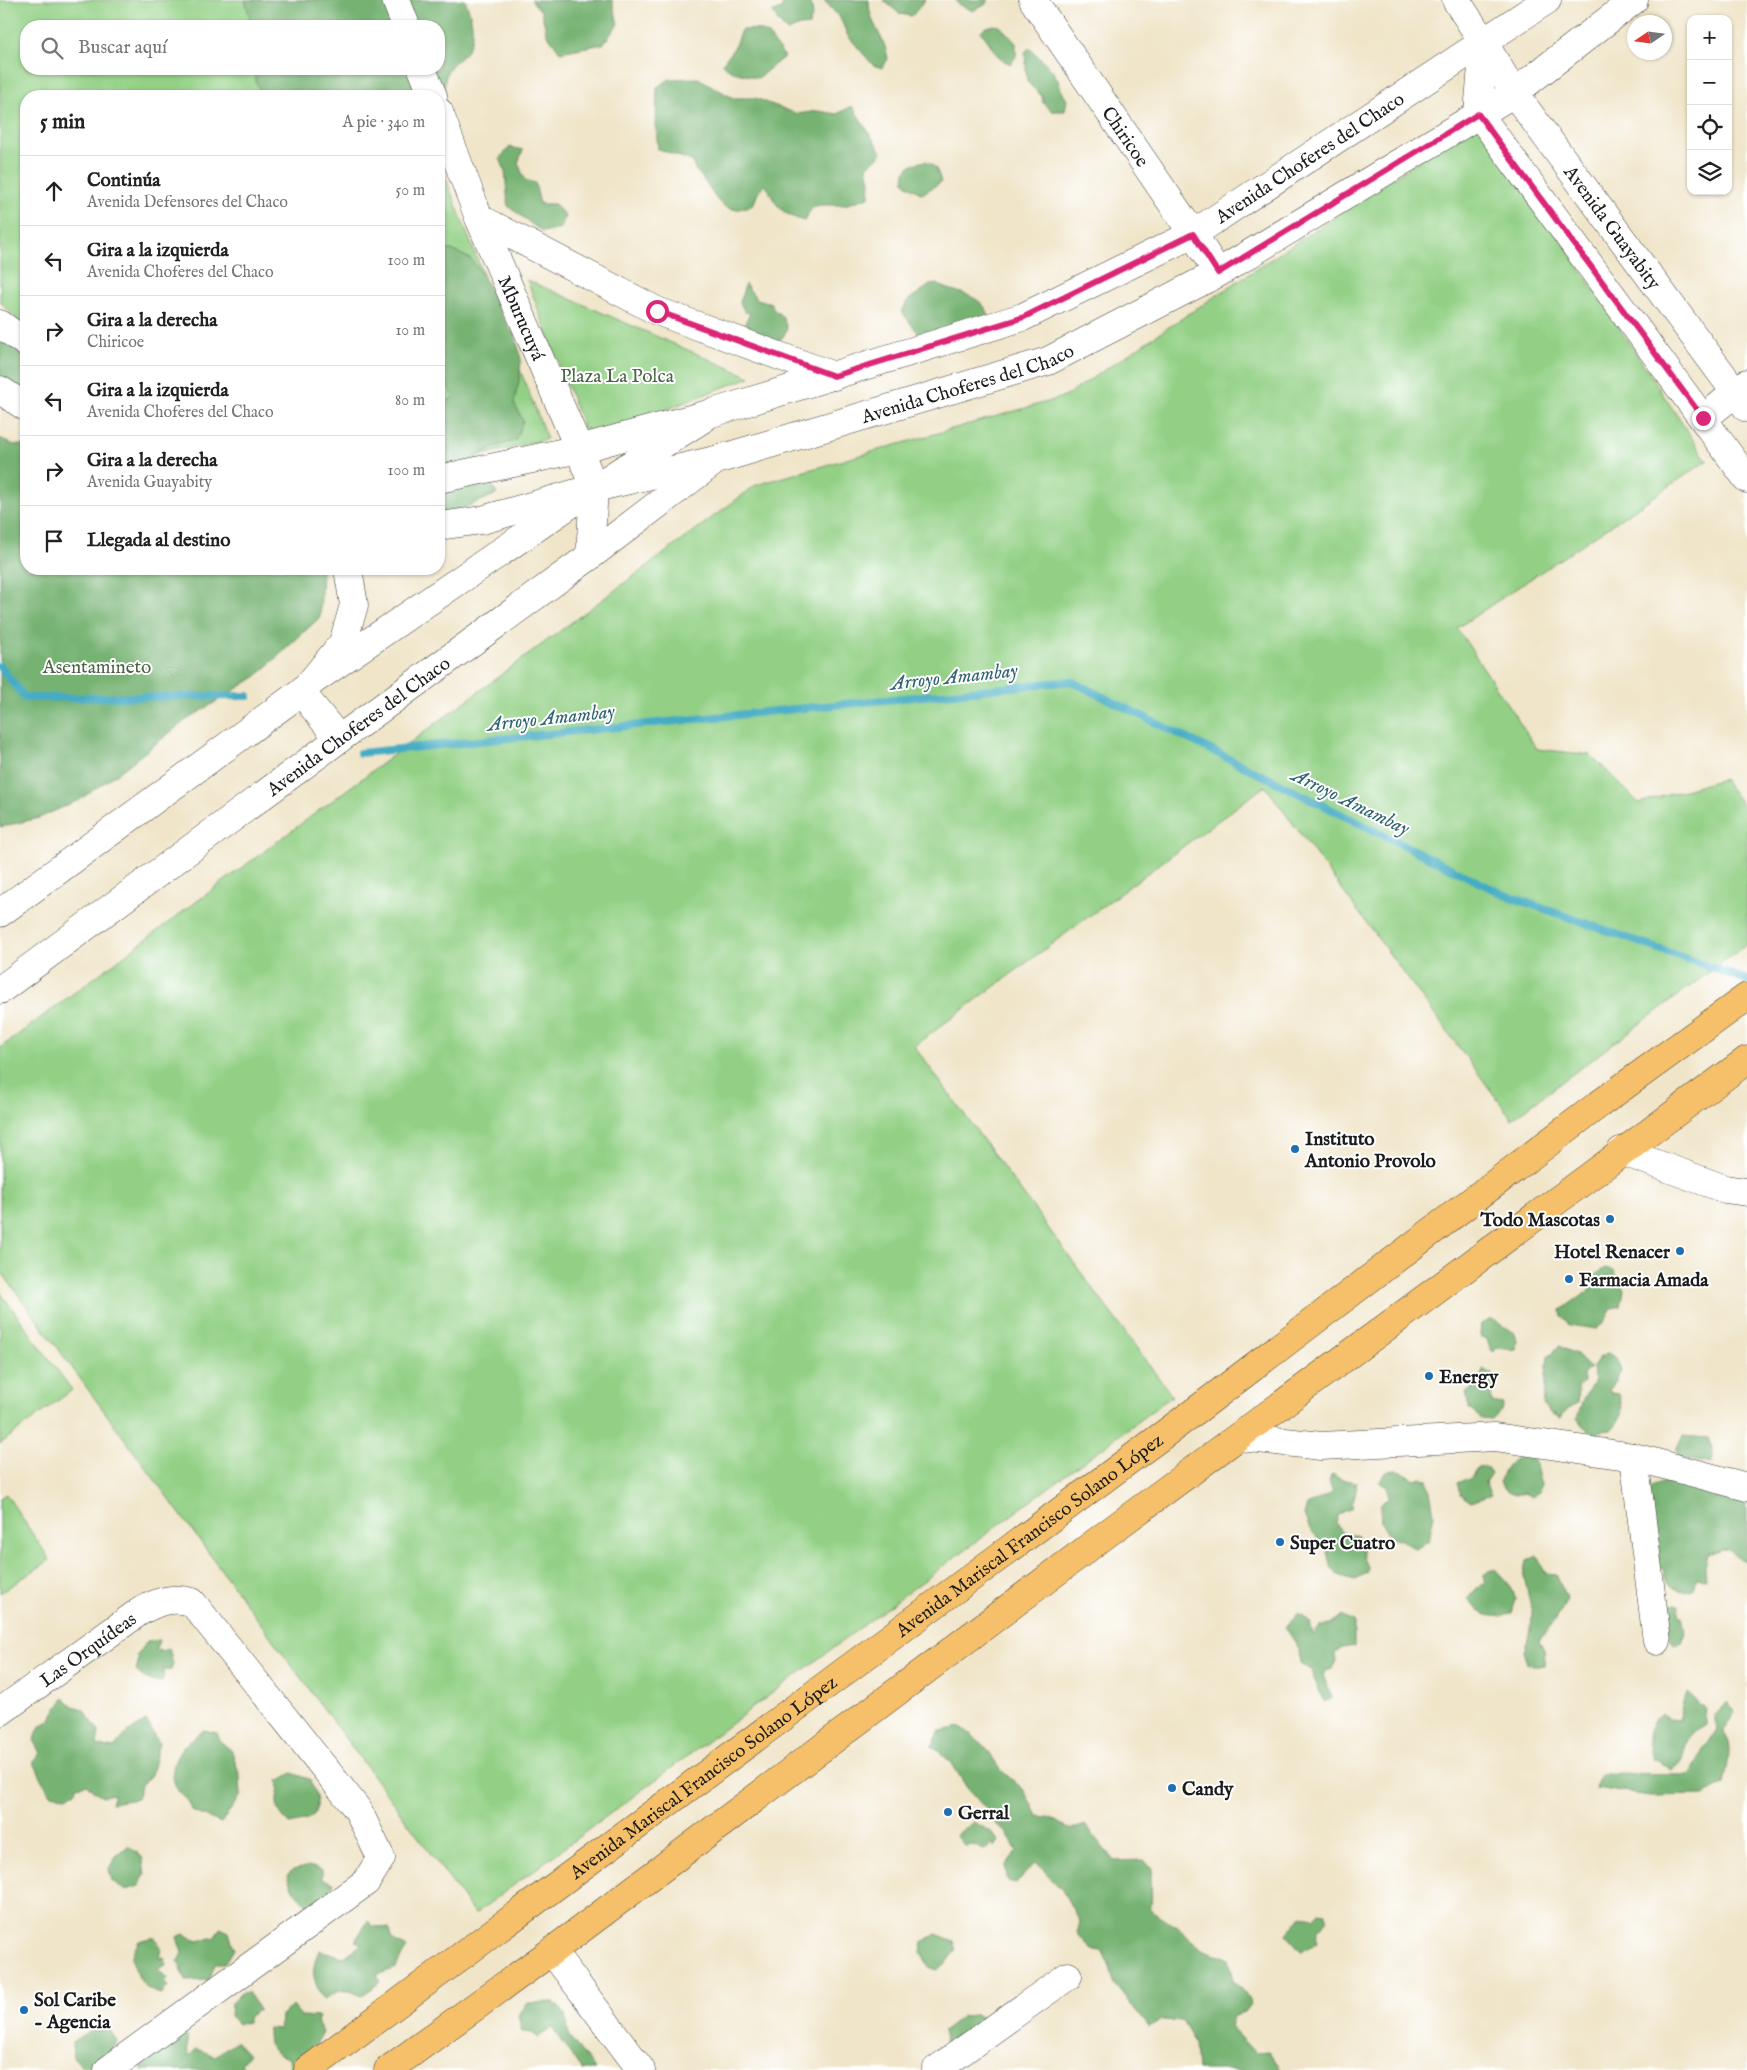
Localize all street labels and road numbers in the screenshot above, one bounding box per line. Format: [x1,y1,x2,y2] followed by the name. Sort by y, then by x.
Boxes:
[1210,88,1409,230] street label: Avenida Choferes del Chaco
[1095,103,1154,172] street label: Chiricoe
[1557,161,1666,296] street label: Avenida Guayabity
[491,272,550,365] street label: Mburucuyá
[858,340,1079,430] street label: Avenida Choferes del Chaco
[262,652,456,803] street label: Avenida Choferes del Chaco
[891,1429,1169,1644] street label: Avenida Mariscal Francisco Solano López
[36,1608,142,1693] street label: Las Orquídeas
[565,1671,843,1886] street label: Avenida Mariscal Francisco Solano López

